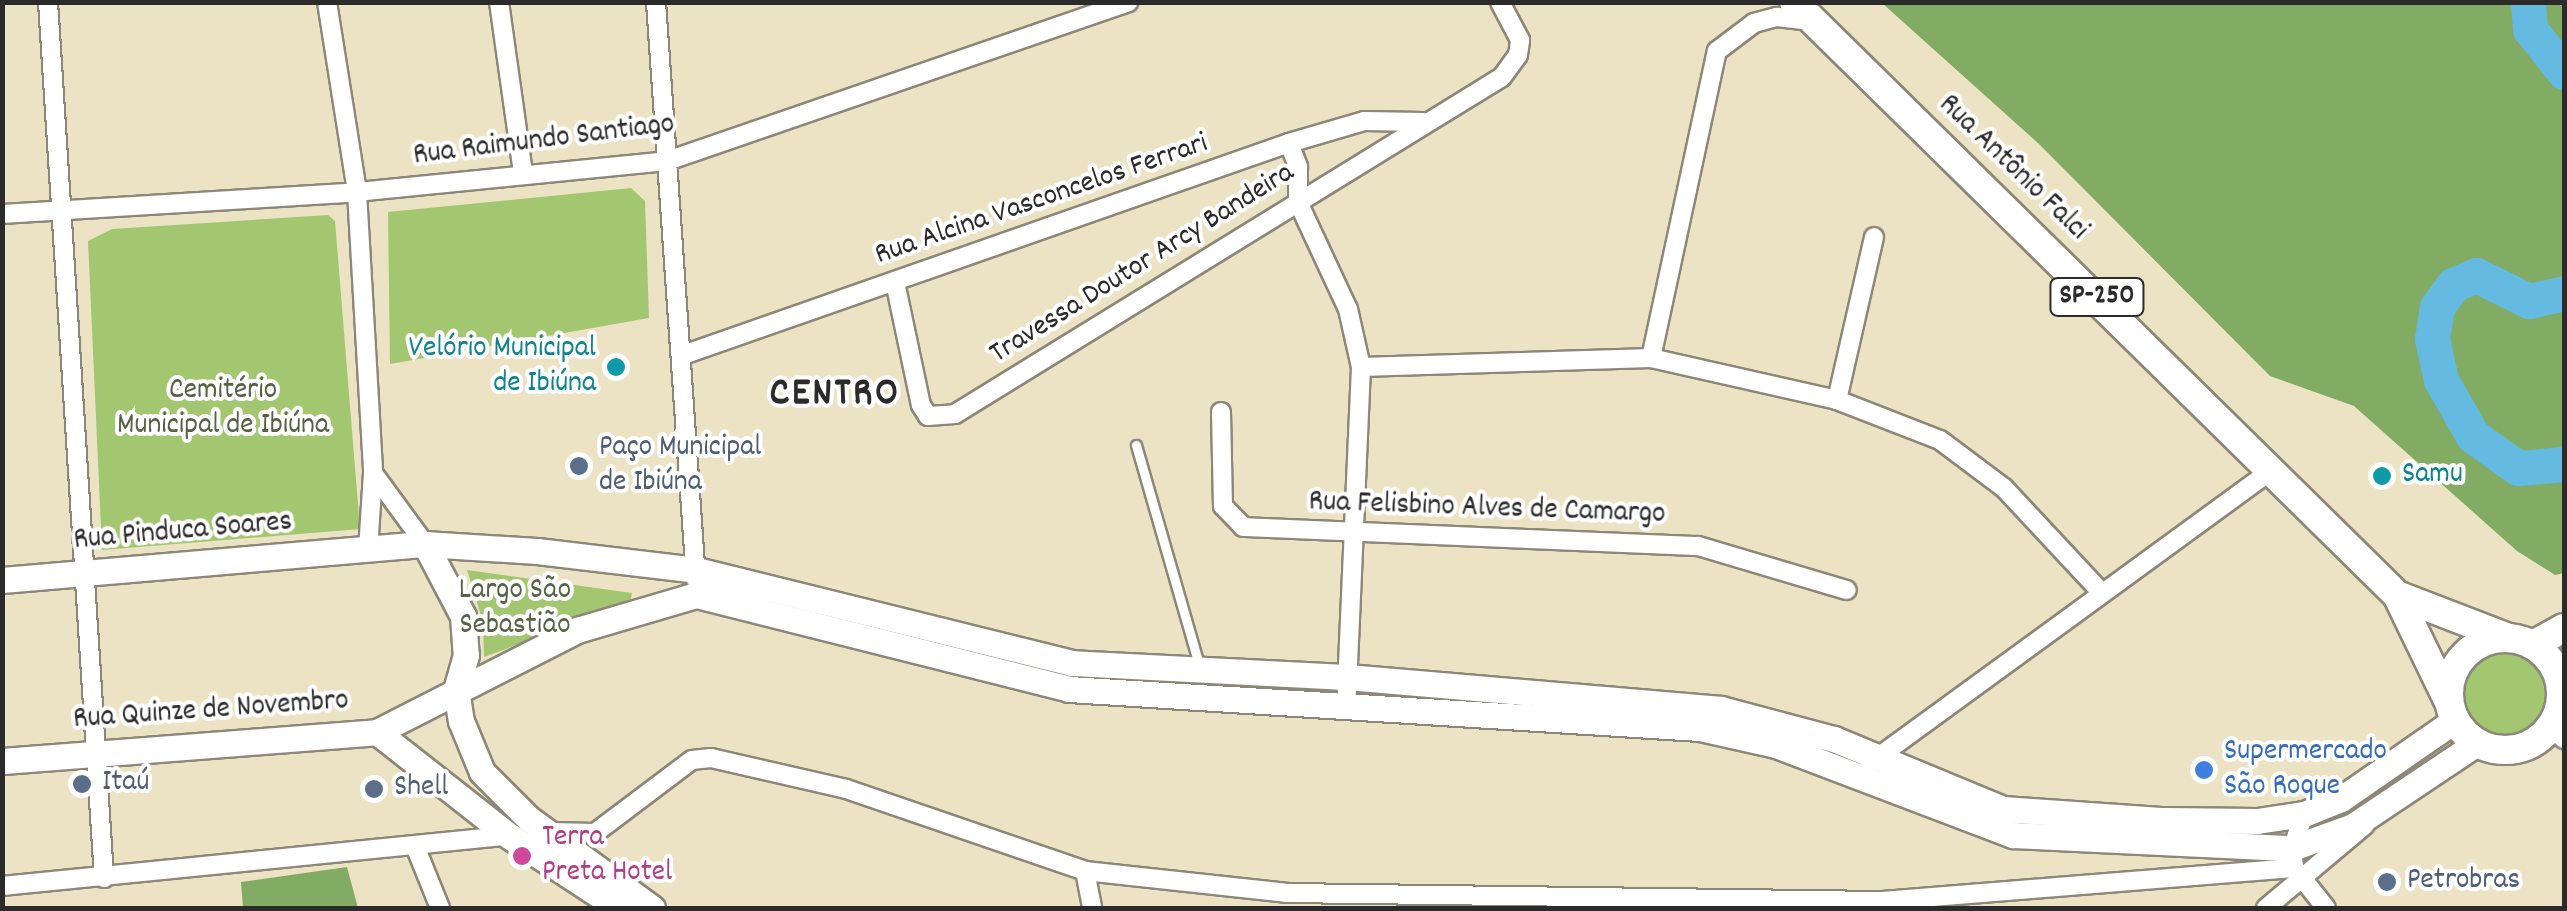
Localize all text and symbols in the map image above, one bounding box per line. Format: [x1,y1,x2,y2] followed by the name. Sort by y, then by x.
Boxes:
[1929,88,2095,250] street label: Rua Antônio Falci
[411,108,677,176] street label: Rua Raimundo Santiago
[871,127,1213,275] street label: Rua Alcina Vasconcelos Ferrari
[984,156,1302,374] street label: Travessa Doutor Arcy Bandeira
[2047,274,2147,320] road number: SP-250
[409,332,596,402] place label: Velório Municipal de Ibiúna
[605,356,627,378] marker: Velório Municipal de Ibiúna
[769,372,901,420] district label: CENTRO
[117,374,329,444] park label: Cemitério Municipal de Ibiúna
[599,431,761,502] place label: Paço Municipal de Ibiúna
[568,455,590,477] marker: Paço Municipal de Ibiúna
[2402,458,2463,494] place label: Samu
[2371,465,2393,487] marker: Samu
[1308,486,1666,534] street label: Rua Felisbino Alves de Camargo
[72,506,294,560] street label: Rua Pinduca Soares
[459,574,571,644] park label: Largo São Sebastião
[72,684,350,740] street label: Rua Quinze de Novembro
[2224,735,2387,806] place label: Supermercado São Roque
[2193,759,2215,781] marker: Supermercado São Roque
[102,766,149,802] place label: Itaú
[394,771,448,807] place label: Shell
[71,773,93,795] marker: Itaú
[363,778,385,800] marker: Shell
[542,821,672,892] place label: Terra Preta Hotel
[511,845,533,867] marker: Terra Preta Hotel
[2407,864,2520,900] place label: Petrobras
[2376,871,2398,893] marker: Petrobras

